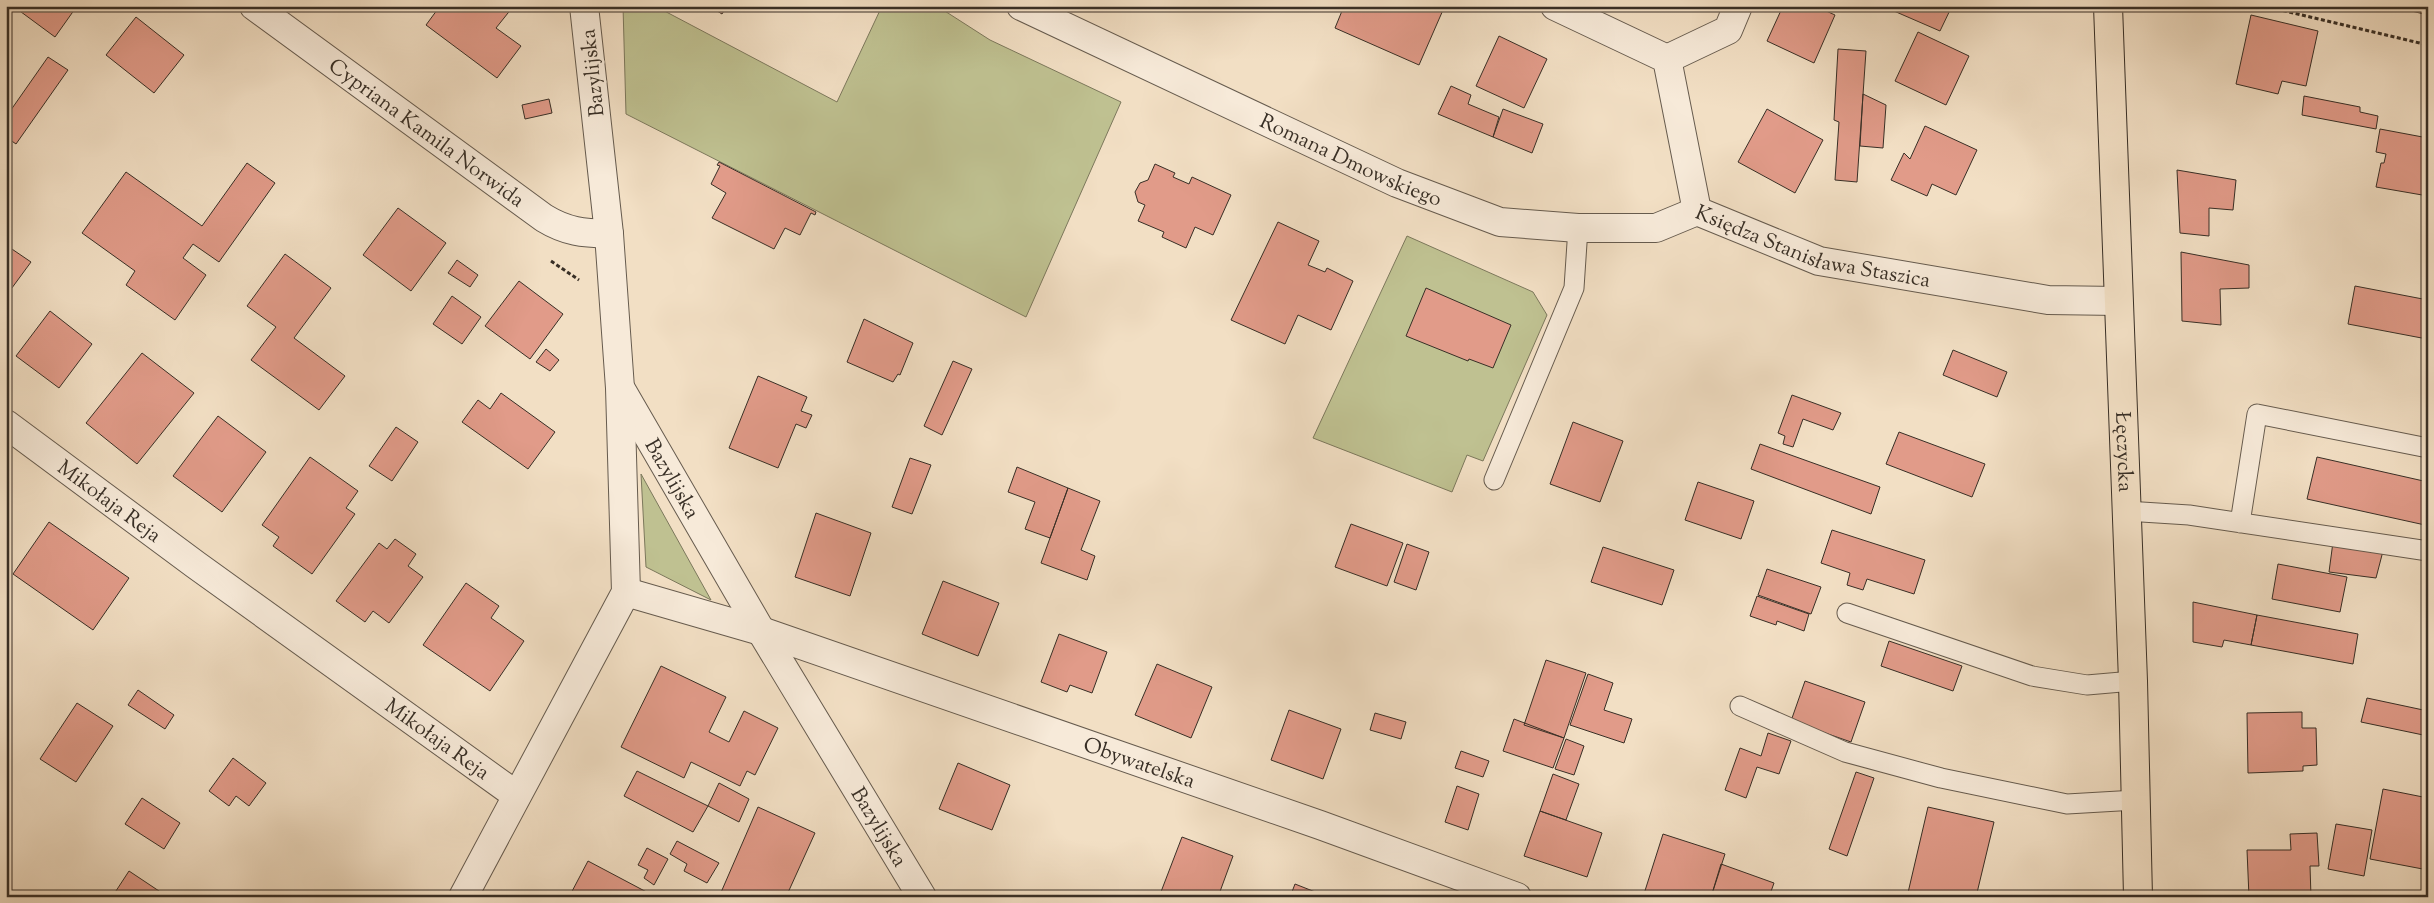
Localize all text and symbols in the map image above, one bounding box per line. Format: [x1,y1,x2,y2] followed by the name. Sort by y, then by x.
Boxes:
[574,27,614,118] street label: Bazylijska
[321,52,530,216] street label: Cypriana Kamila Norwida
[1254,107,1446,216] street label: Romana Dmowskiego
[1690,199,1933,297] street label: Księdza Stanisława Staszica
[2106,411,2139,493] street label: Łęczycka
[636,434,706,525] street label: Bazylijska
[50,454,167,551] street label: Mikołaja Reja
[378,692,495,788] street label: Mikołaja Reja
[1079,731,1199,798] street label: Obywatelska
[842,782,914,873] street label: Bazylijska

